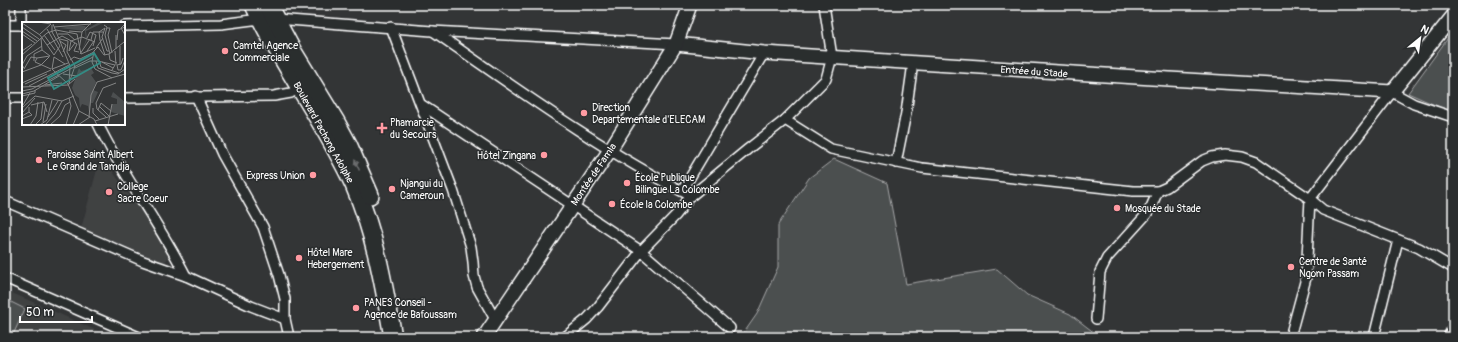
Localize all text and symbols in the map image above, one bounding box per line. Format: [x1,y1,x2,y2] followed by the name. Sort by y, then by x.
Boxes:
[1400,18,1440,58] north arrow
[22,22,125,125] inset map
[1418,22,1432,37] text: N
[233,40,298,64] place label: Camtel Agence Commerciale
[220,46,230,56] marker: Camtel Agence Commerciale
[1000,64,1068,80] street label: Entrée du Stade
[290,80,356,185] street label: Boulevard Pachong Adolphe
[592,102,705,126] place label: Direction Departementale d'ELECAM
[579,108,589,118] marker: Direction Departementale d'ELECAM
[390,117,437,141] place label: Phamarcie du Secours
[377,123,387,133] marker: Phamarcie du Secours
[569,141,619,208] street label: Montée de Famla
[47,149,135,173] place label: Paroisse Saint Albert Le Grand de Tamdja
[477,150,536,162] place label: Hôtel Zingana
[539,150,549,160] marker: Hôtel Zingana
[34,155,44,165] marker: Paroisse Saint Albert Le Grand de Tamdja
[354,158,360,170] one-way arrow
[246,170,305,182] place label: Express Union
[308,170,318,180] marker: Express Union
[635,171,720,196] place label: École Publique Bilingue La Colombe
[400,178,444,202] place label: Njangui du Cameroun
[622,178,632,188] marker: École Publique Bilingue La Colombe
[117,181,169,205] place label: College Sacre Coeur
[387,184,397,194] marker: Njangui du Cameroun
[104,187,114,197] marker: College Sacre Coeur
[620,198,693,211] place label: École la Colombe
[607,199,617,209] marker: École la Colombe
[1112,203,1122,213] marker: Mosquée du Stade
[1125,203,1201,215] place label: Mosquée du Stade
[307,247,365,271] place label: Hôtel Mare Hebergement
[294,253,304,263] marker: Hôtel Mare Hebergement
[1299,256,1367,280] place label: Centre de Santé Ngom Passam
[1286,262,1296,272] marker: Centre de Santé Ngom Passam
[364,297,457,321] place label: PANES Conseil - Agence de Bafoussam
[20,298,92,324] scale bar
[351,303,361,313] marker: PANES Conseil - Agence de Bafoussam
[26,305,54,320] text: 50 m

